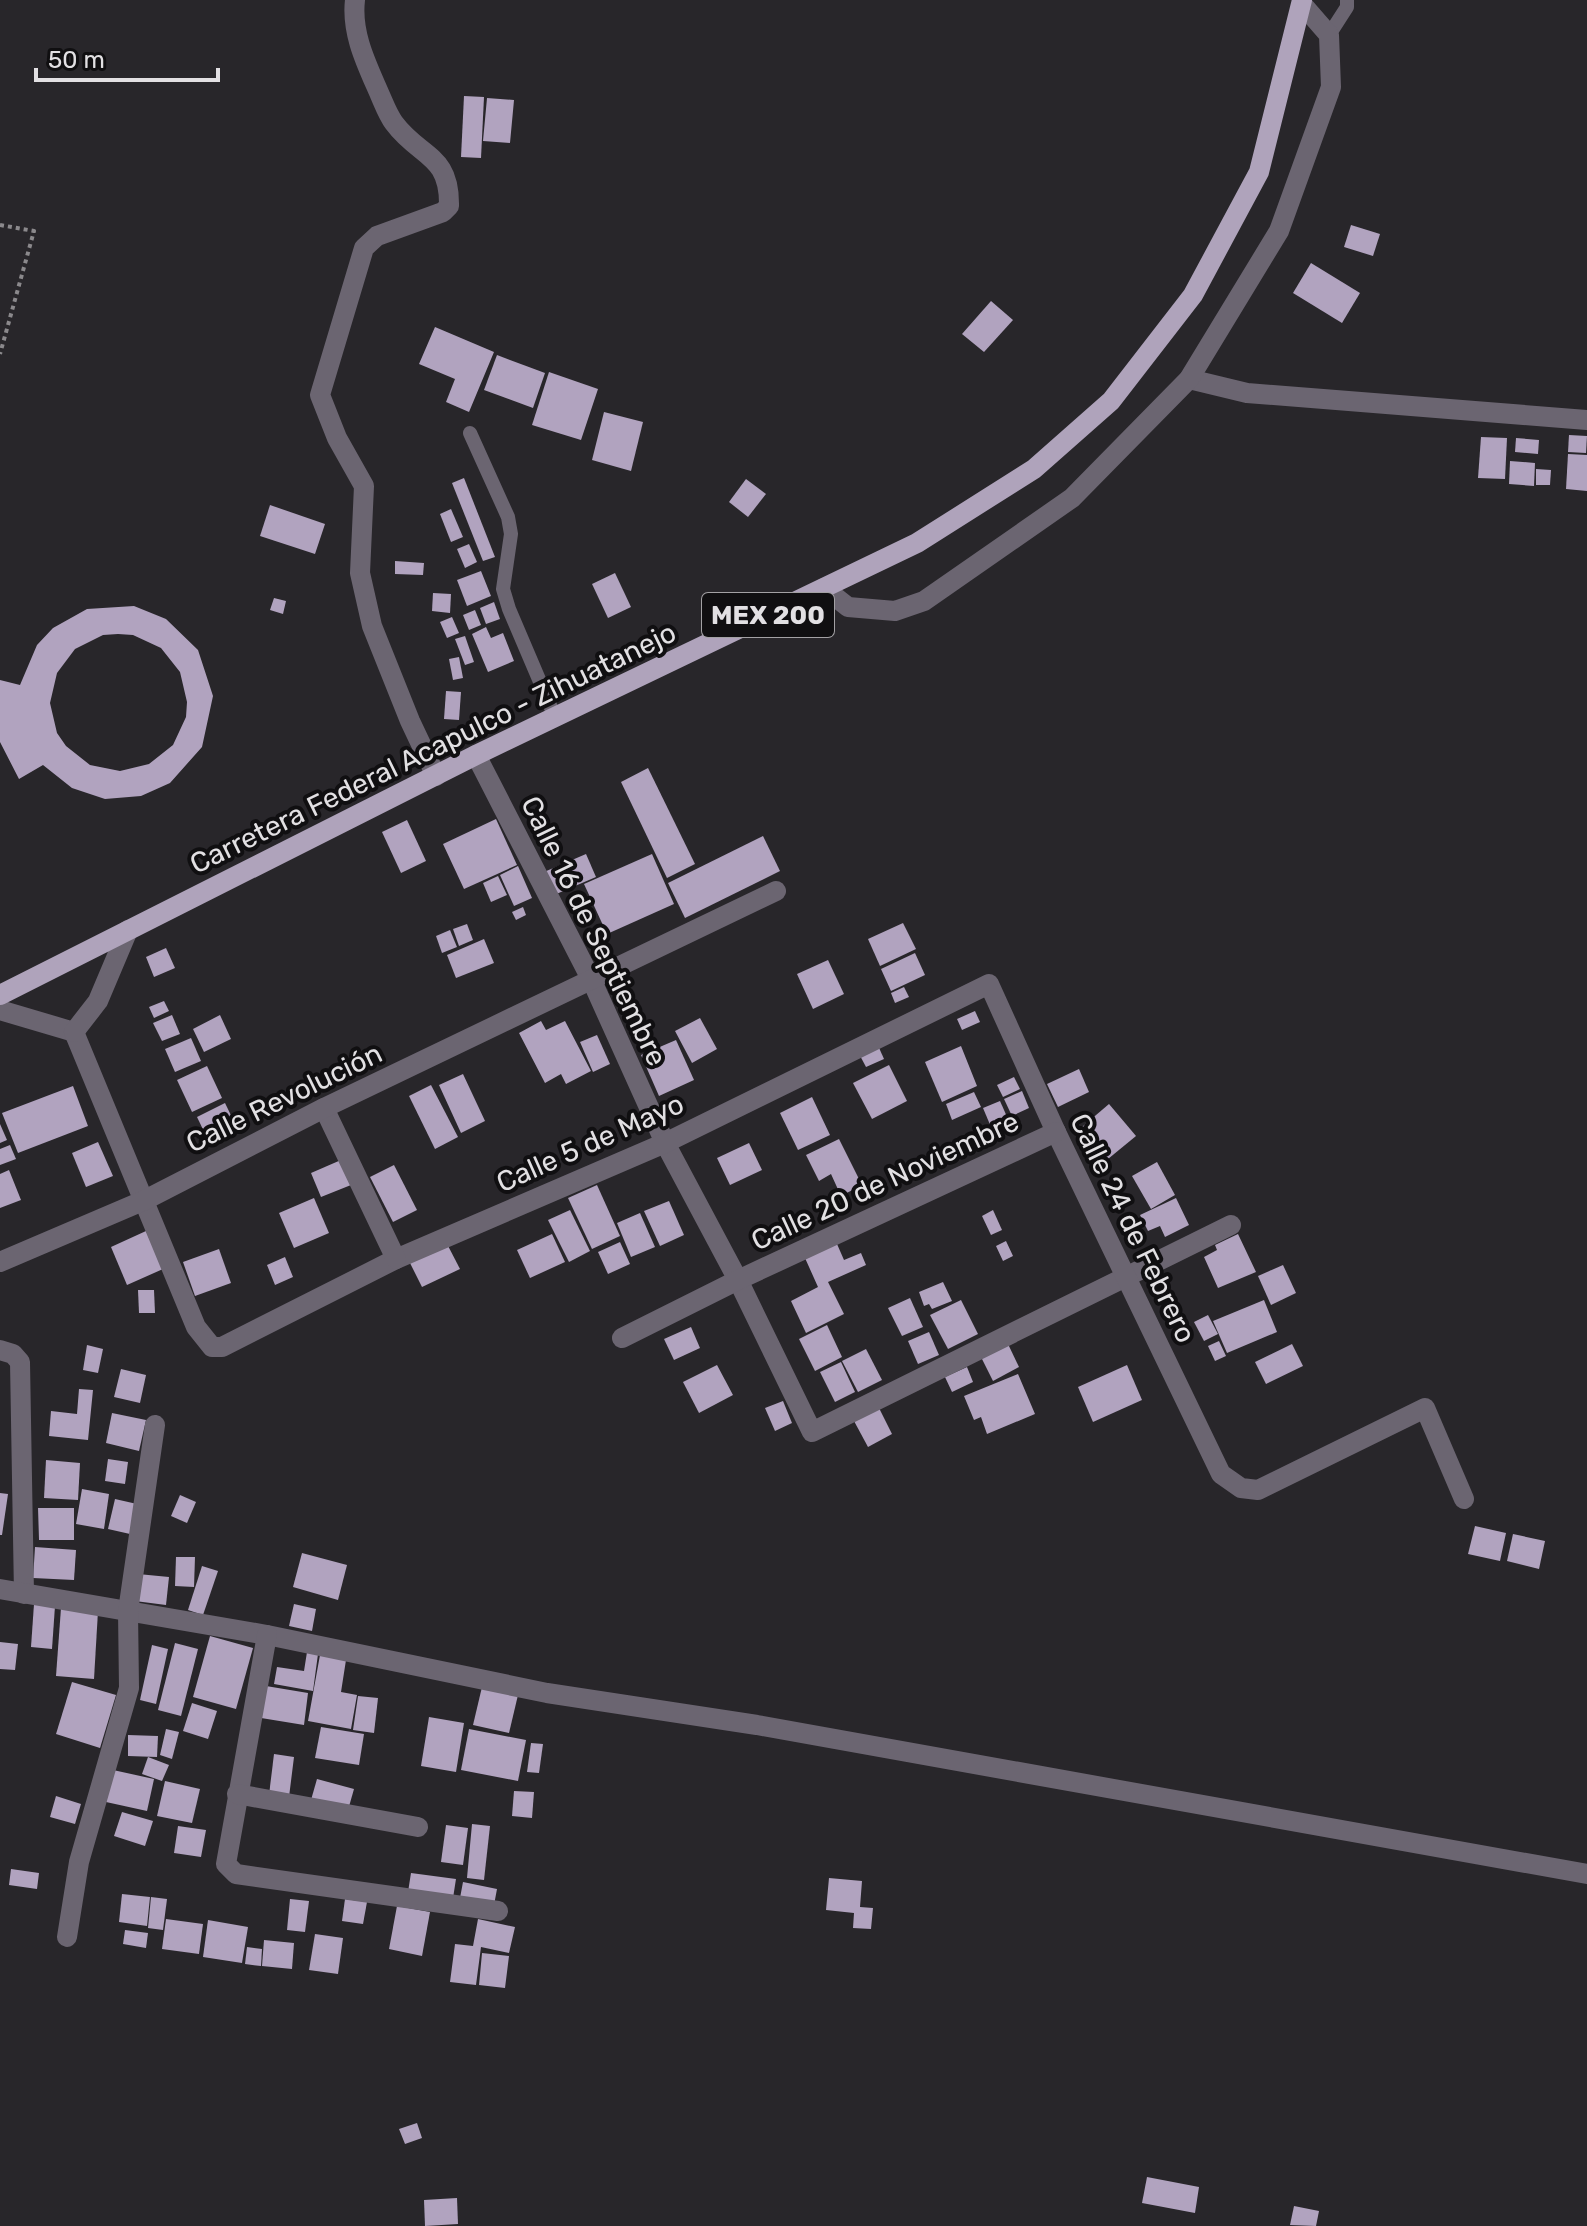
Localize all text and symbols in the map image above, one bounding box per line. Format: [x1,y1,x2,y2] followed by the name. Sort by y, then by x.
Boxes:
[36,32,218,82] scale bar
[48,46,105,74] text: 50 m
[702,593,834,637] road number: MEX 200
[185,616,681,880] street label: Carretera Federal Acapulco - Zihuatanejo
[514,791,674,1071] street label: Calle 16 de Septiembre
[181,1036,387,1160] street label: Calle Revolución
[491,1087,689,1199] street label: Calle 5 de Mayo
[746,1105,1024,1257] street label: Calle 20 de Noviembre
[1063,1108,1203,1348] street label: Calle 24 de Febrero

